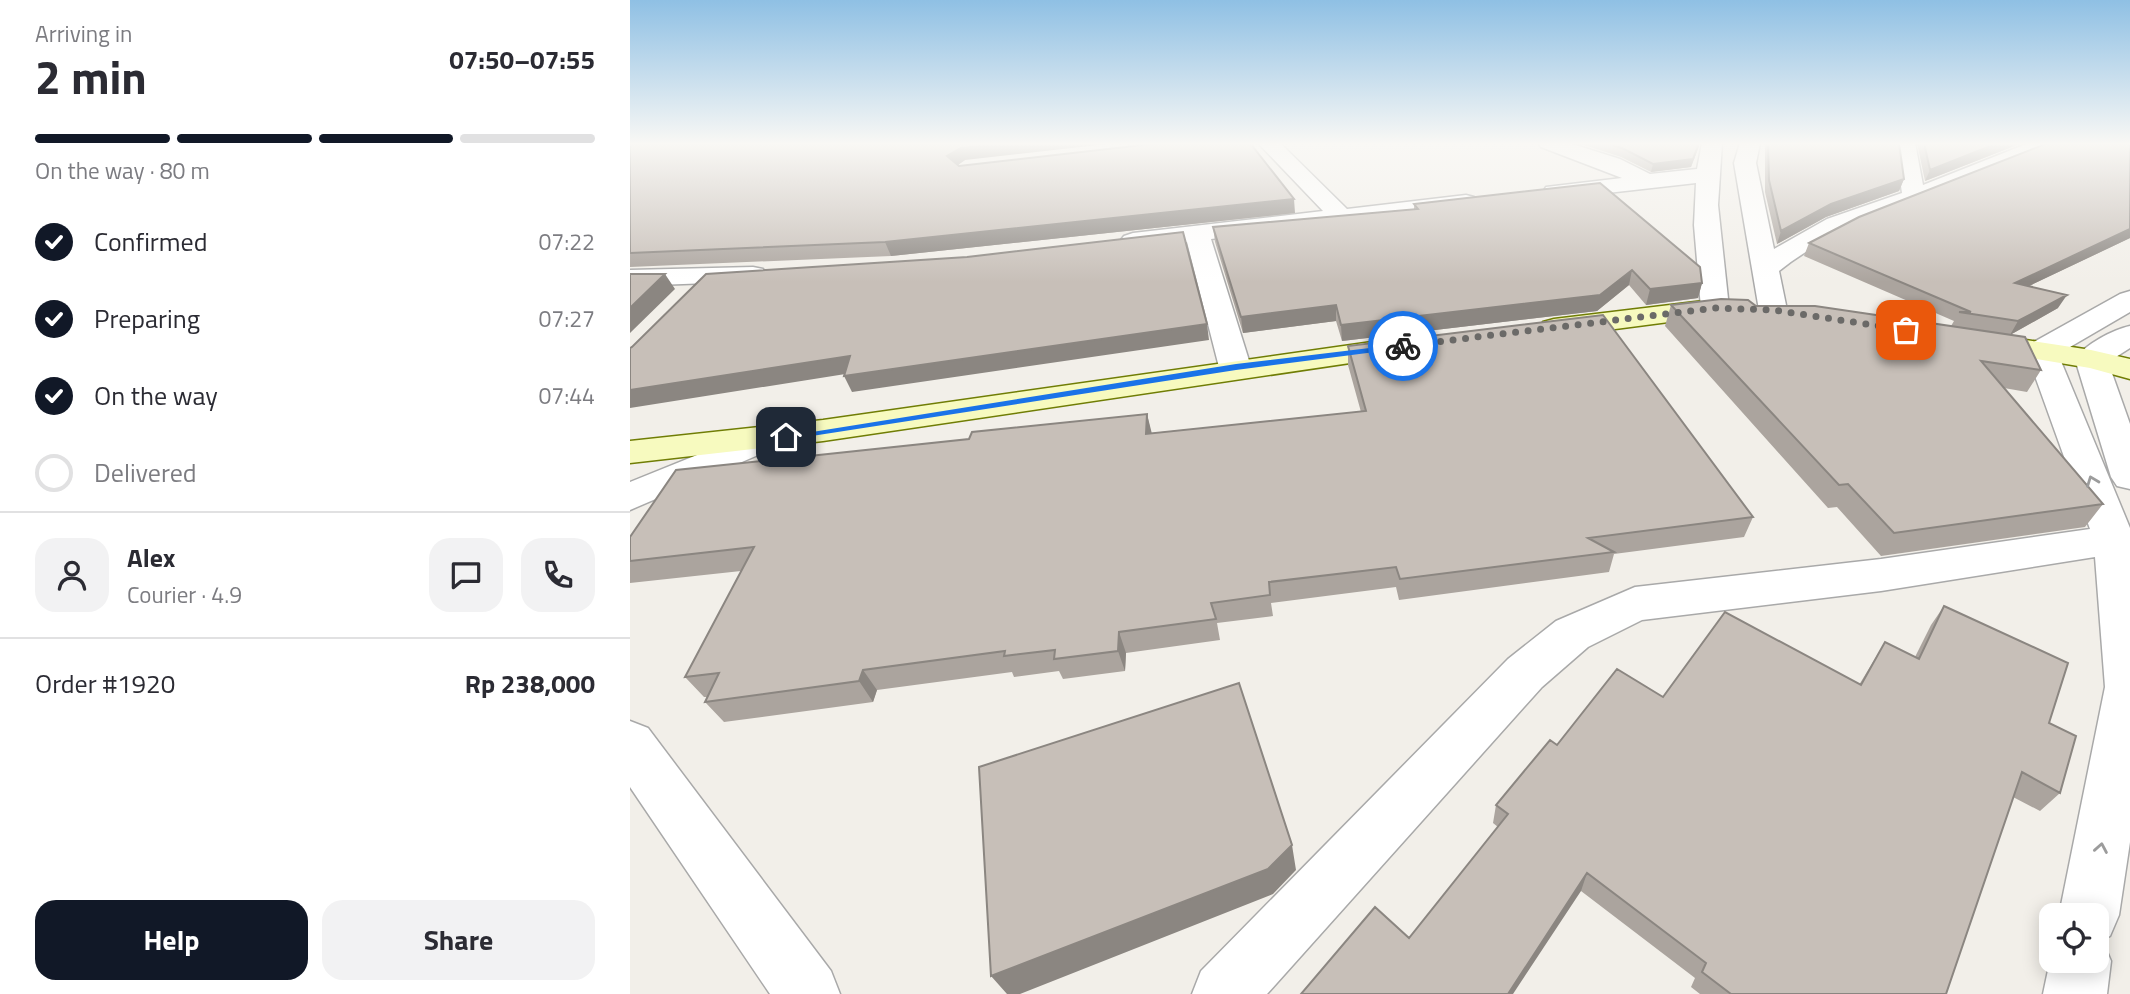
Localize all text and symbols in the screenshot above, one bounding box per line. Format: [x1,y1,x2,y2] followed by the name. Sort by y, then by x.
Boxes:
[35,16,132,51] text: Arriving in
[449,40,595,79] text: 07:50–07:55
[35,42,147,112] text: 2 min
[35,153,210,188] text: On the way · 80 m
[94,222,208,261] text: Confirmed
[35,223,73,261] icon: check
[538,224,595,259] text: 07:22
[94,299,200,338] text: Preparing
[35,300,73,338] icon: check
[1876,300,1936,360] pin
[538,301,595,336] text: 07:27
[1368,311,1438,381] courier
[1887,311,1925,349] icon: bag
[1384,327,1422,365] icon: bike
[94,376,218,415] text: On the way
[35,377,73,415] icon: check
[538,378,595,413] text: 07:44
[756,407,816,467] pin
[767,418,805,456] icon: home
[94,453,197,492] text: Delivered
[2086,476,2100,488] one-way arrow
[35,538,109,612] button: person
[127,538,175,577] text: Alex
[429,538,503,612] button: chat
[521,538,595,612] button: phone
[127,577,242,612] text: Courier · 4.9
[35,664,175,703] text: Order #1920
[465,664,595,703] text: Rp 238,000
[2092,842,2107,854] one-way arrow
[35,900,308,980] button: Help
[322,900,595,980] button: Share
[2039,903,2109,973] map controls
[2039,903,2109,973] button: locate

